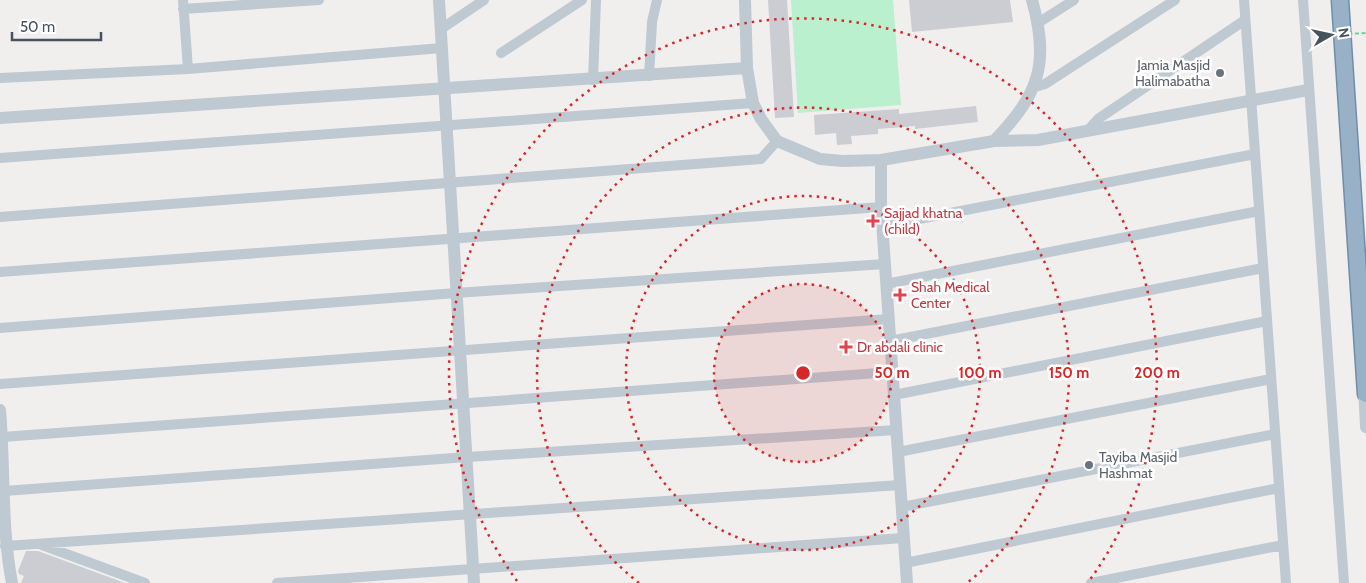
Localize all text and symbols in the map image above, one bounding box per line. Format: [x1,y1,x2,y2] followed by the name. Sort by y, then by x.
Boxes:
[12,10,101,42] scale bar
[1306,10,1356,60] north arrow
[20,18,55,36] text: 50 m
[1334,27,1354,39] text: N
[1135,56,1210,90] place label: Jamia Masjid Halimabatha
[1214,67,1226,79] marker: Jamia Masjid Halimabatha
[884,204,962,238] place label: Sajjad khatna (child)
[866,214,880,228] marker: Sajjad khatna (child)
[911,278,990,312] place label: Shah Medical Center
[893,288,907,302] marker: Shah Medical Center
[857,338,943,356] place label: Dr abdali clinic
[839,340,853,354] marker: Dr abdali clinic
[794,364,812,382] centre of rings
[874,364,910,382] text: 50 m
[958,364,1002,382] text: 100 m
[1049,364,1089,382] text: 150 m
[1134,364,1180,382] text: 200 m
[1099,448,1177,482] place label: Tayiba Masjid Hashmat
[1083,459,1095,471] marker: Tayiba Masjid Hashmat

